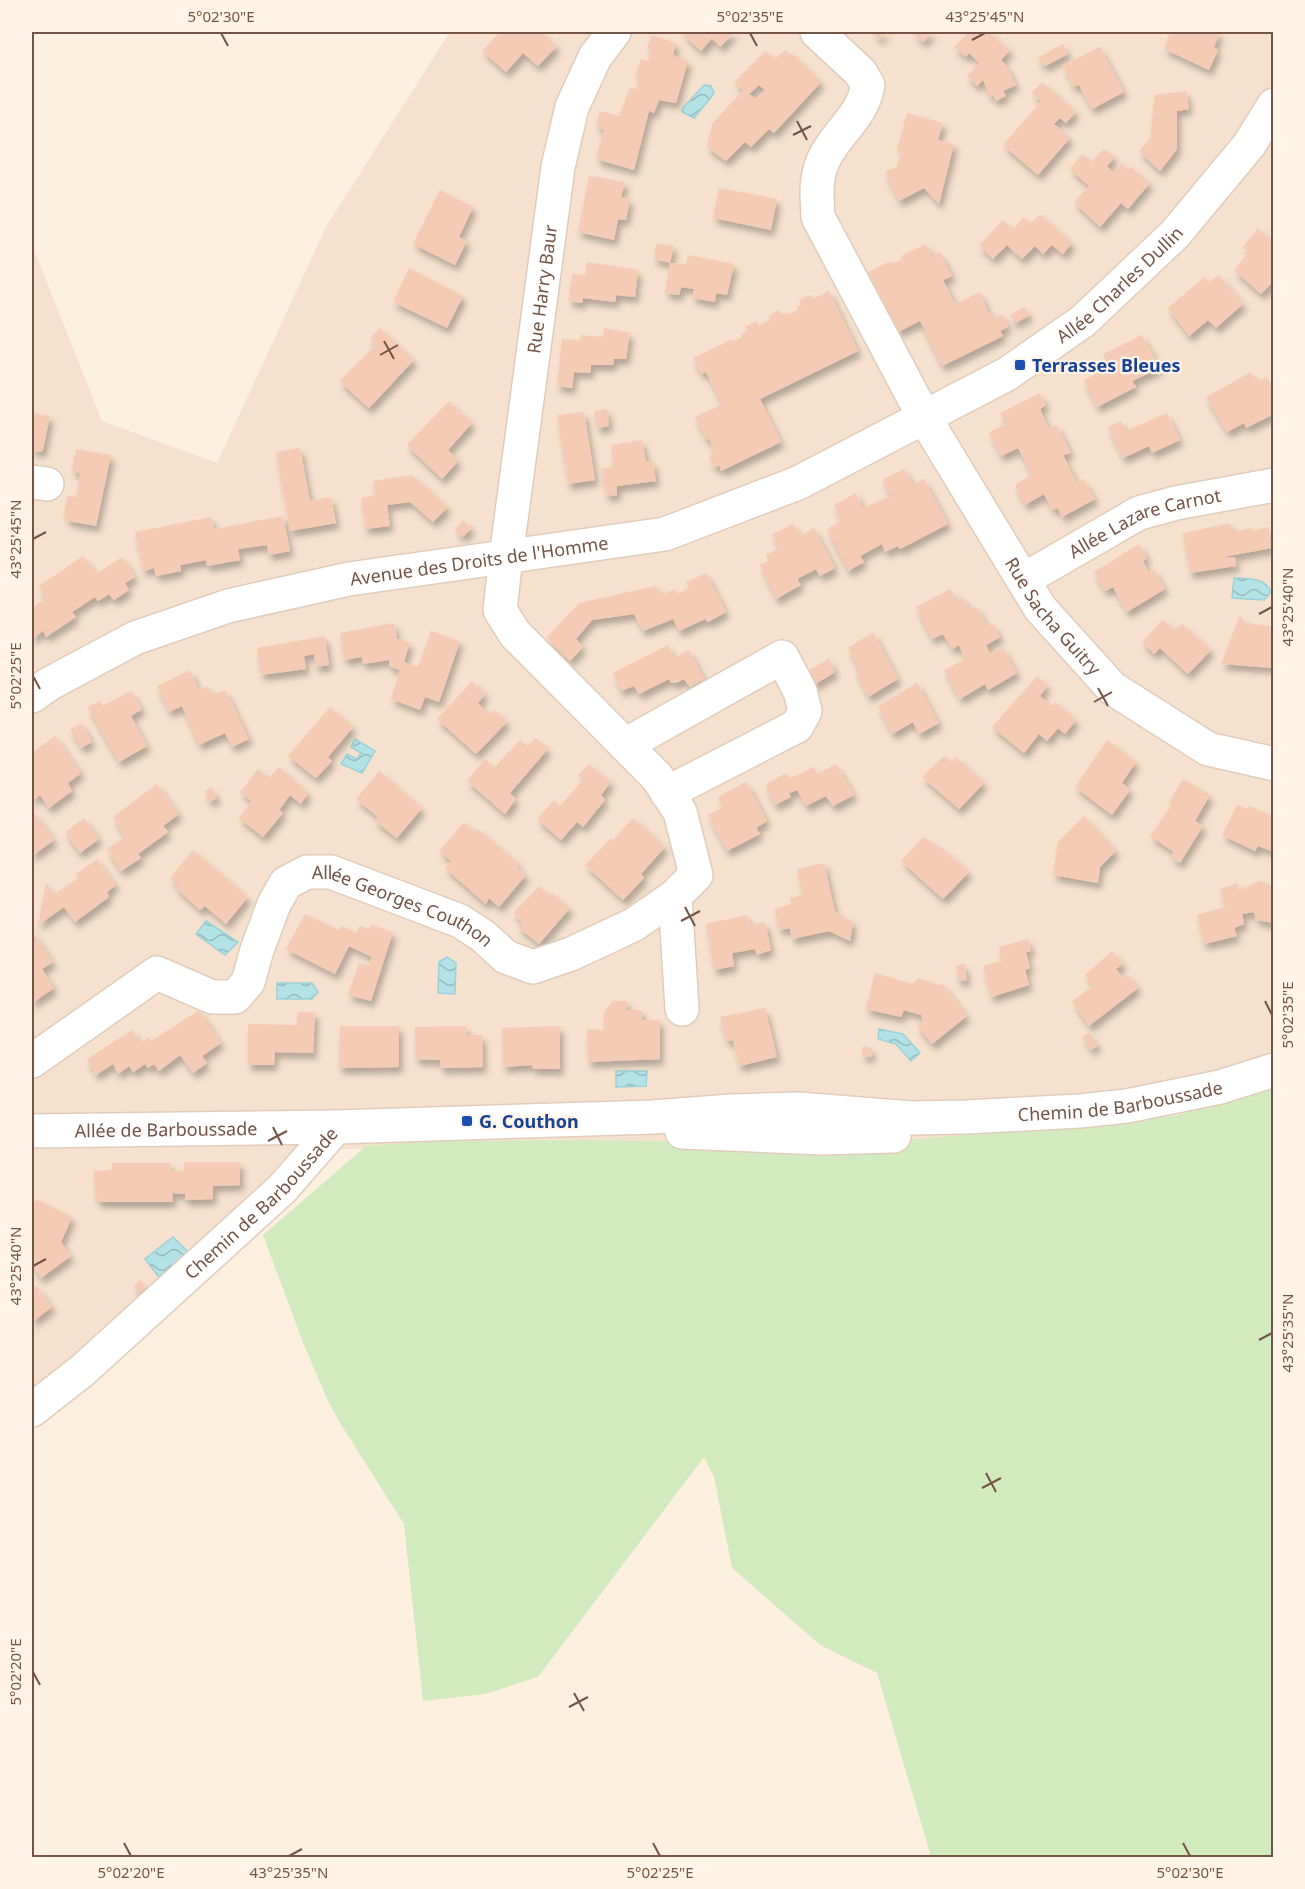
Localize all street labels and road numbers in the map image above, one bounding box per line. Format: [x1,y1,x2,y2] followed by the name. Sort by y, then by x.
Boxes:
[1051,221,1188,348] street label: Allée Charles Dullin
[521,223,562,355] street label: Rue Harry Baur
[1064,483,1223,563] street label: Allée Lazare Carnot
[348,530,610,591] street label: Avenue des Droits de l'Homme
[1000,553,1107,681] street label: Rue Sacha Guitry
[312,860,499,952] street label: Allée Georges Couthon
[1017,1075,1225,1126] street label: Chemin de Barboussade
[74,1116,257,1142] street label: Allée de Barboussade
[179,1122,343,1284] street label: Chemin de Barboussade

